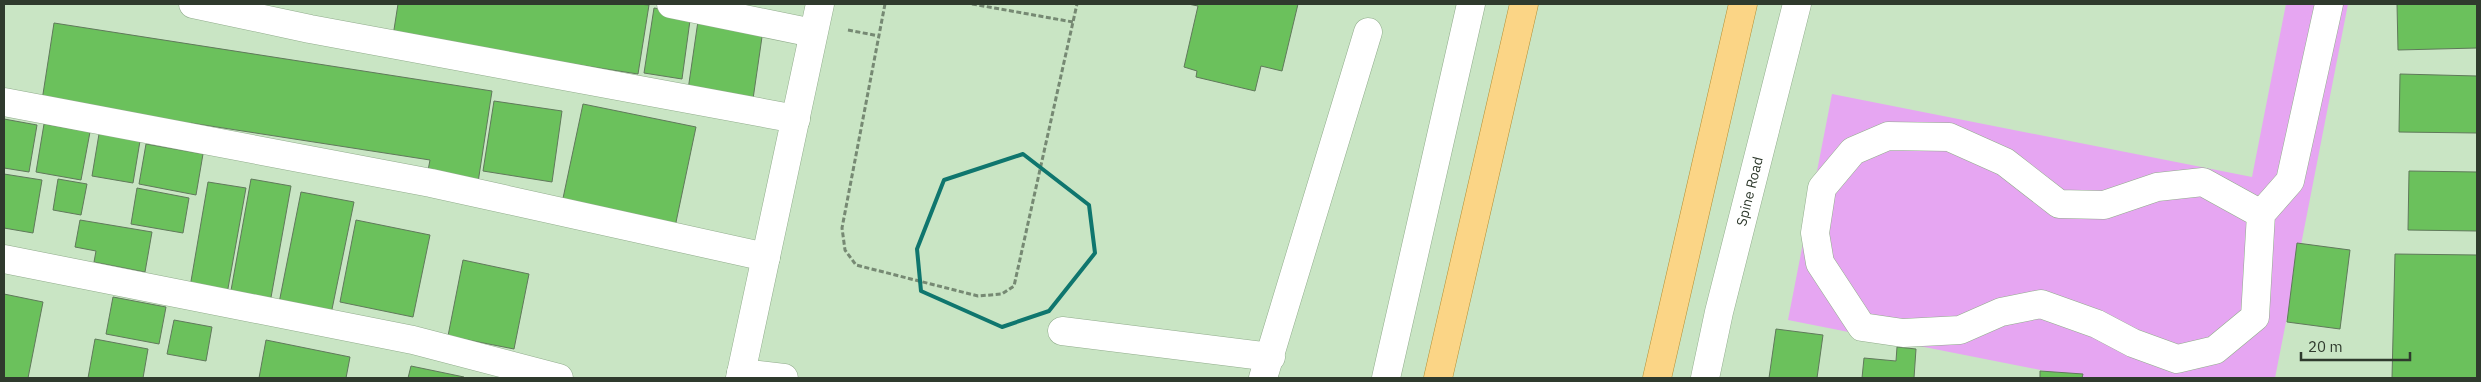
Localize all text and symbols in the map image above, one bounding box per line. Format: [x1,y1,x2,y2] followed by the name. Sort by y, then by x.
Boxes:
[1732,155,1767,228] street label: Spine Road
[2301,330,2410,362] scale bar
[2308,337,2343,356] text: 20 m

